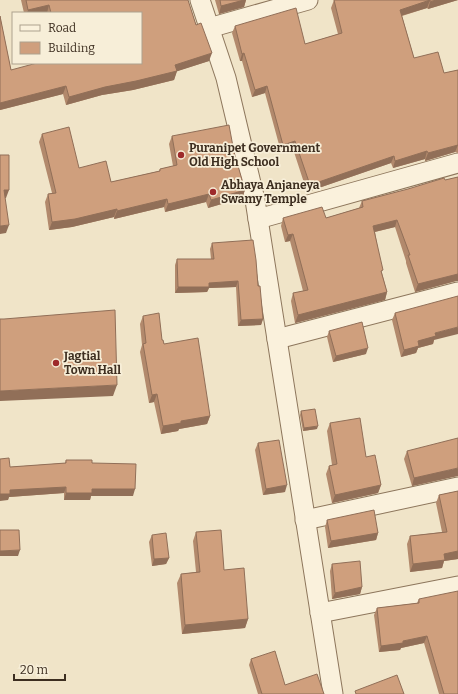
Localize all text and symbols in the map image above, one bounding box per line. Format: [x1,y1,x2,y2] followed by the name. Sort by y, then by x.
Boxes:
[12,12,142,64] legend
[48,21,76,35] text: Road
[48,41,95,55] text: Building
[189,141,321,169] place label: Puranipet Government Old High School
[176,150,186,160] marker: Puranipet Government Old High School
[221,178,320,206] place label: Abhaya Anjaneya Swamy Temple
[208,187,218,197] marker: Abhaya Anjaneya Swamy Temple
[63,349,121,377] place label: Jagtial Town Hall
[51,358,61,368] marker: Jagtial Town Hall
[14,656,65,682] scale bar
[20,663,49,677] text: 20 m

